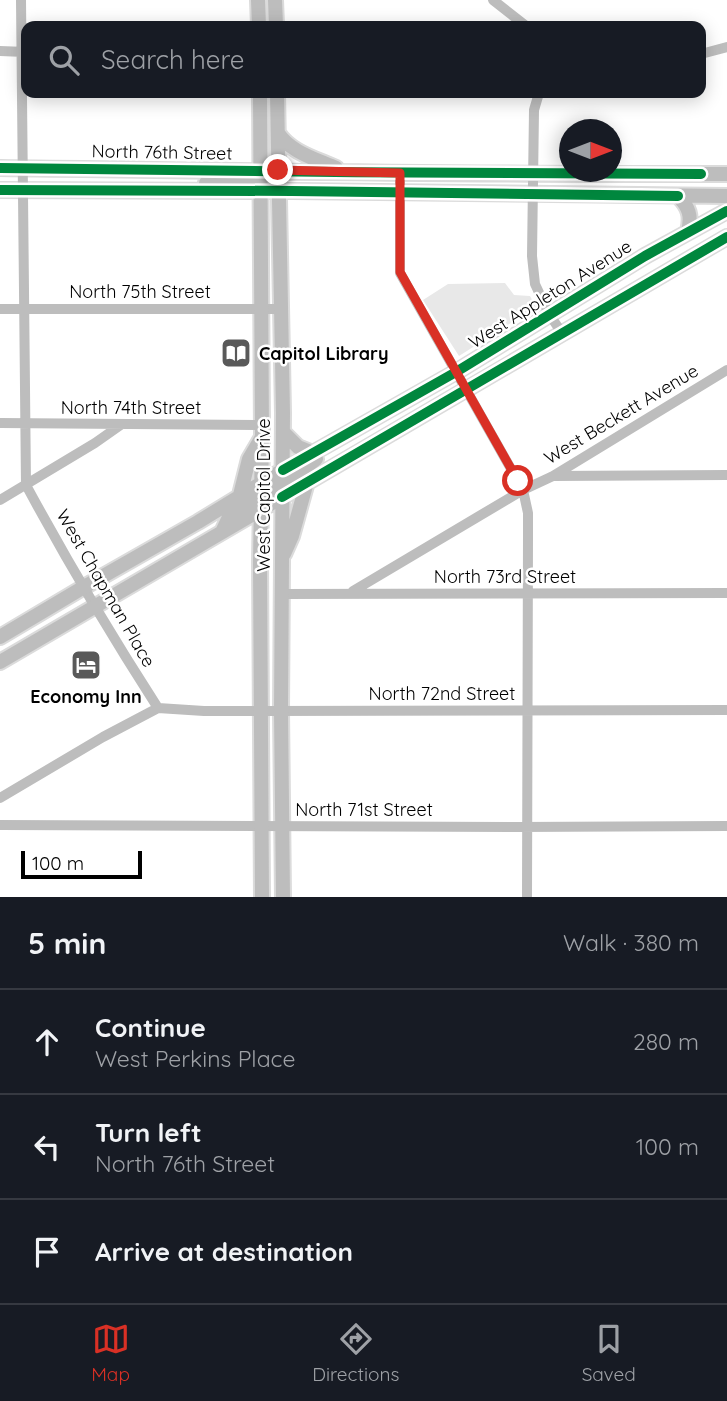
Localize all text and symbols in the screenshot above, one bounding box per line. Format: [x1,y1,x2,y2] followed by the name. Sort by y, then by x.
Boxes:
[21,21,706,98] search box
[45,41,83,79] icon: search
[101,43,245,76] text: Search here
[559,119,622,182] north arrow
[91,139,233,165] street label: North 76th Street
[262,154,293,185] route end
[464,234,636,354] street label: West Appleton Avenue
[69,280,211,303] street label: North 75th Street
[219,336,253,370] library icon: Capitol Library
[259,342,389,365] place label: Capitol Library
[540,359,702,469] street label: West Beckett Avenue
[61,396,201,419] street label: North 74th Street
[252,418,275,572] street label: West Capitol Drive
[502,465,533,496] route start
[51,505,161,671] street label: West Chapman Place
[434,565,576,588] street label: North 73rd Street
[69,648,103,682] hotel icon: Economy Inn
[369,682,515,705] street label: North 72nd Street
[30,685,142,708] place label: Economy Inn
[295,798,433,821] street label: North 71st Street
[21,848,142,880] scale bar
[32,851,84,875] text: 100 m
[28,924,106,962] text: 5 min
[563,928,699,957] text: Walk · 380 m
[95,1011,206,1044] text: Continue
[28,1023,66,1061] icon: ahead
[633,1027,699,1056] text: 280 m
[95,1044,296,1073] text: West Perkins Place
[95,1116,202,1149] text: Turn left
[28,1128,66,1166] icon: left
[636,1132,699,1161] text: 100 m
[95,1149,275,1178] text: North 76th Street
[28,1233,66,1271] icon: arrive
[95,1235,353,1268] text: Arrive at destination
[91,1320,130,1386] tab: Map
[312,1320,399,1386] tab: Directions
[582,1320,636,1386] tab: Saved

